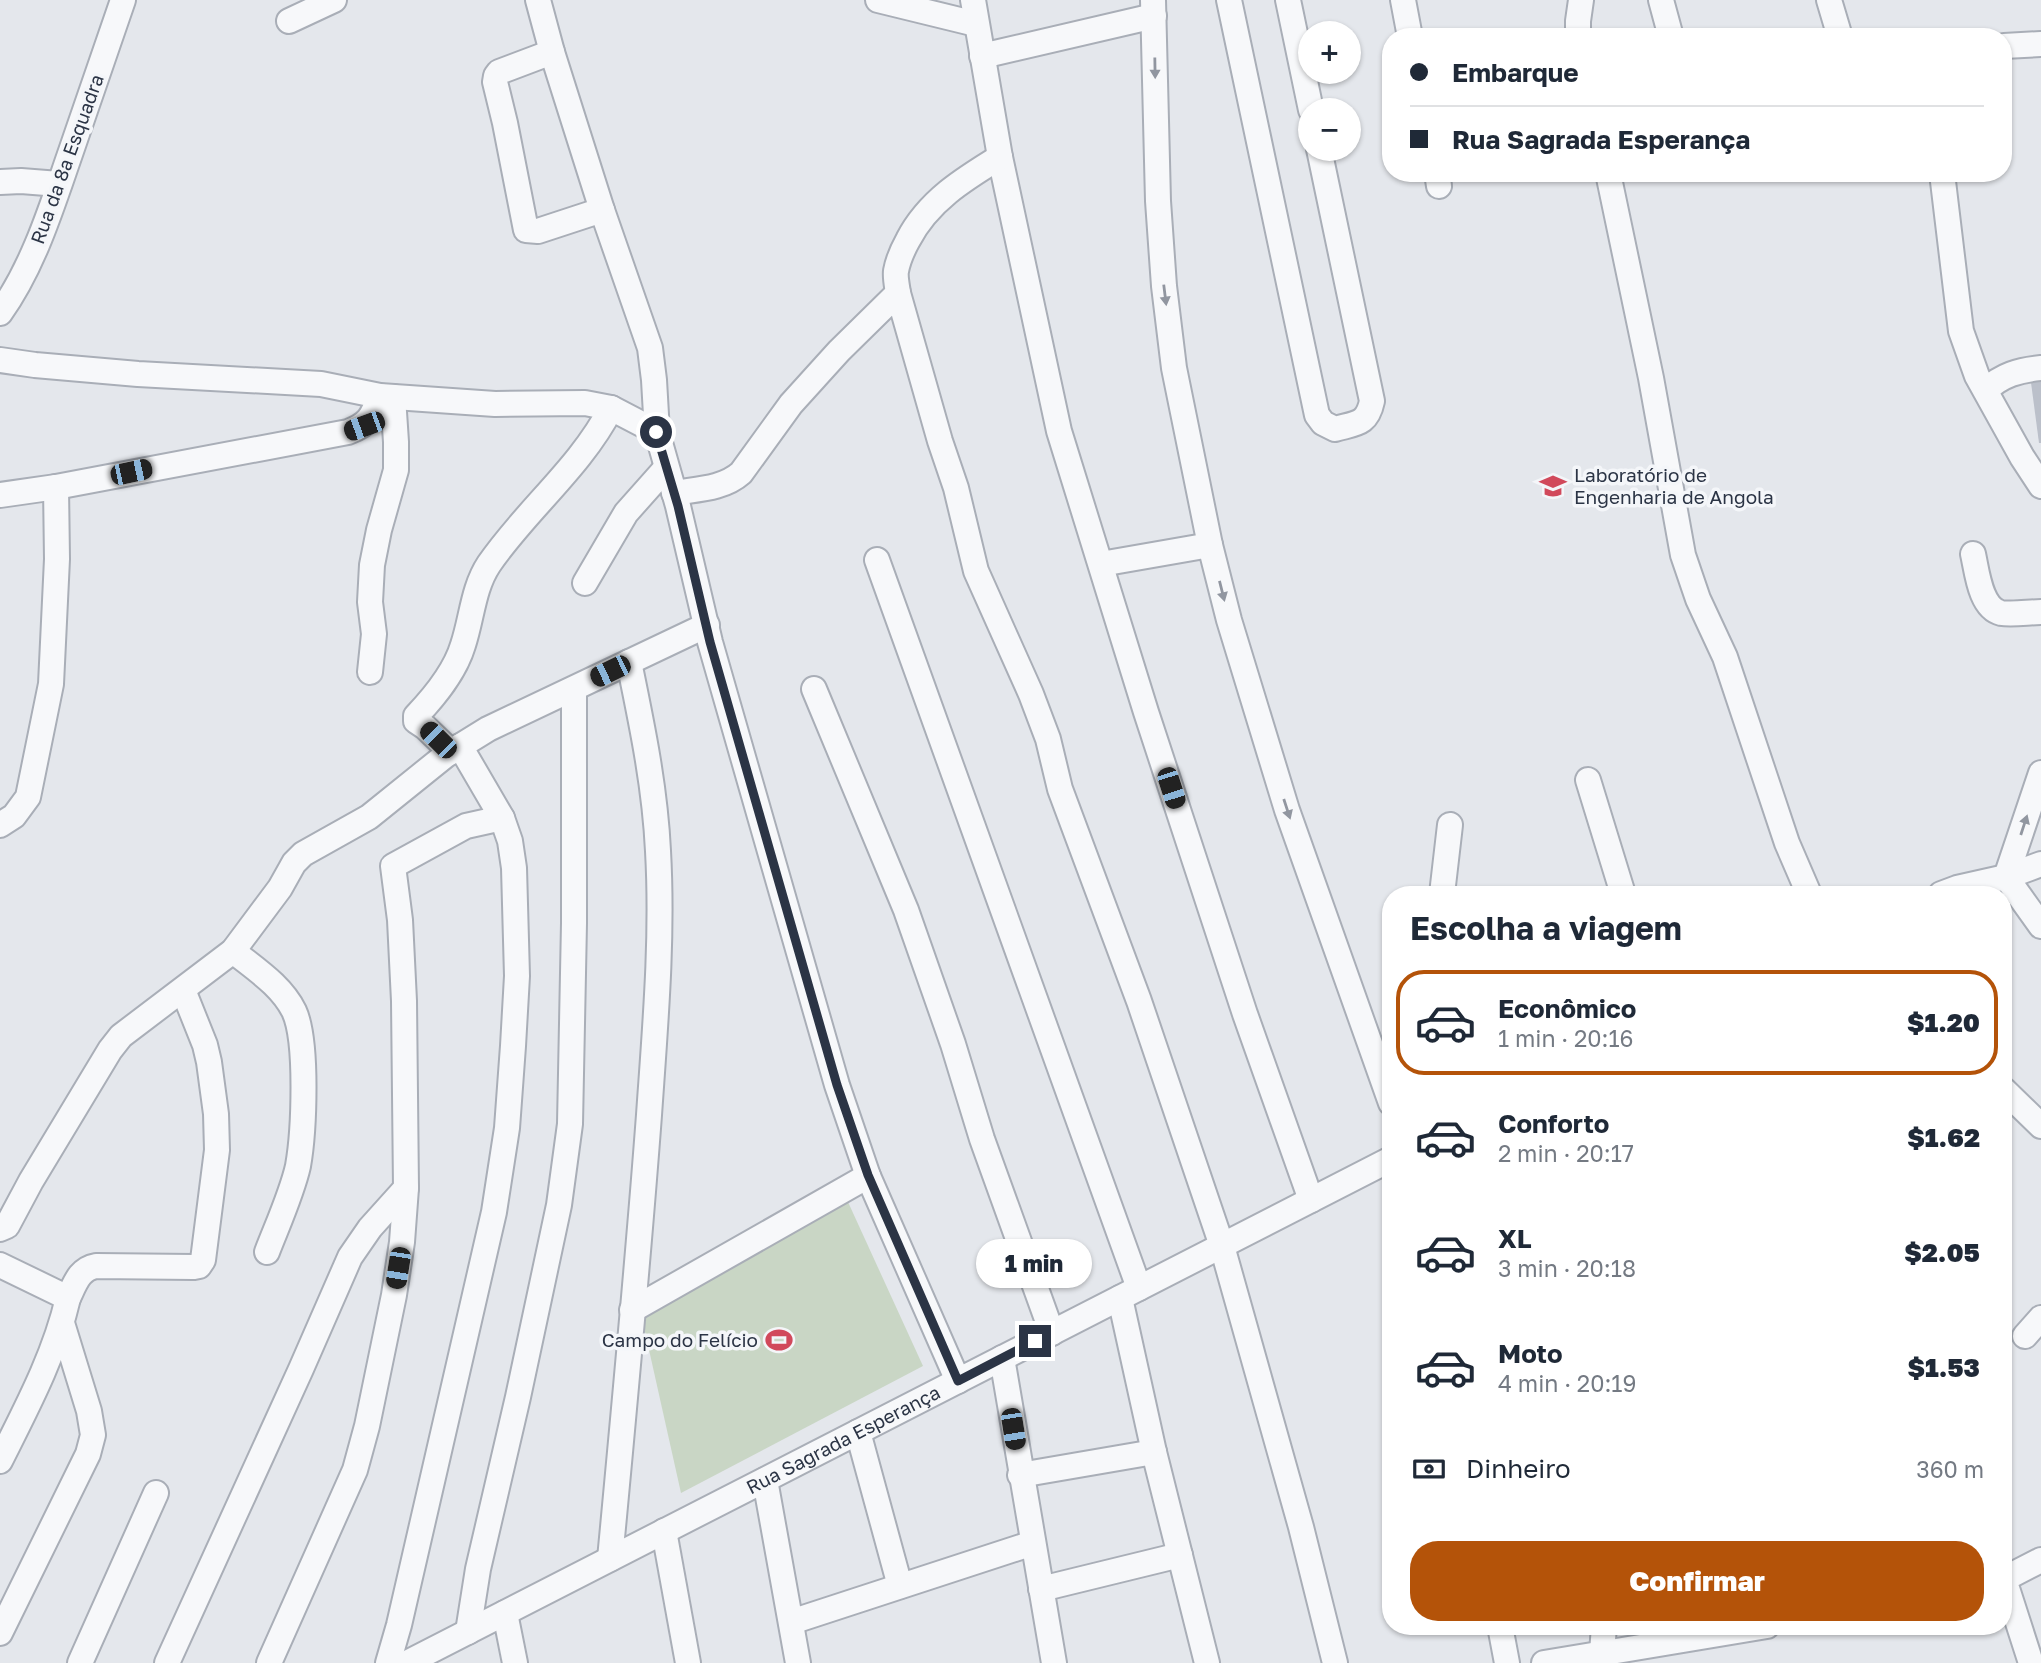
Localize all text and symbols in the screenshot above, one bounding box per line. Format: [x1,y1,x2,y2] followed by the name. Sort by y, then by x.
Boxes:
[1298,21,1361,161] map controls
[1298,21,1361,84] button: +
[1150,57,1161,79] one-way arrow
[1452,57,1579,88] text: Embarque
[25,71,108,247] street label: Rua da 8ª Esquadra
[1298,98,1361,161] button: −
[1452,124,1750,155] text: Rua Sagrada Esperança
[1160,285,1171,307] one-way arrow
[341,409,388,443] car
[640,416,672,448] route start
[109,457,154,487] car
[1574,463,1774,508] place label: Laboratório de Engenharia de Angola
[1538,471,1568,501] school or university icon: Laboratório de Engenharia de Angola
[1217,580,1228,602] one-way arrow
[587,652,634,690] car
[416,718,461,762] car
[1155,765,1188,811] car
[1282,798,1292,819] one-way arrow
[2019,815,2030,836] one-way arrow
[1410,909,1682,947] text: Escolha a viagem
[1414,991,1477,1054] icon: car
[1498,993,1636,1024] text: Econômico
[1907,1007,1980,1038] text: $1.20
[1498,1024,1634,1052] text: 1 min · 20:16
[1414,1106,1477,1169] icon: car
[1498,1108,1609,1139] text: Conforto
[1907,1122,1980,1153] text: $1.62
[1498,1139,1634,1167] text: 2 min · 20:17
[1414,1221,1477,1284] icon: car
[1498,1223,1532,1254] text: XL
[1904,1237,1980,1268] text: $2.05
[977,1240,1093,1288] callout: 1 min
[385,1246,412,1290] car
[1005,1249,1063,1277] text: 1 min
[1498,1254,1636,1282] text: 3 min · 20:18
[764,1325,794,1355] sports icon: Campo do Felício
[1019,1325,1051,1357] route end
[602,1328,758,1351] place label: Campo do Felício
[1414,1336,1477,1399] icon: car
[1498,1338,1563,1369] text: Moto
[1908,1352,1980,1383] text: $1.53
[1498,1369,1636,1397] text: 4 min · 20:19
[742,1380,944,1498] street label: Rua Sagrada Esperança
[1000,1407,1027,1451] car
[1410,1450,1448,1488] icon: cash
[1466,1453,1571,1484] text: Dinheiro
[1916,1455,1984,1483] text: 360 m
[1410,1541,1984,1621] button: Confirmar

